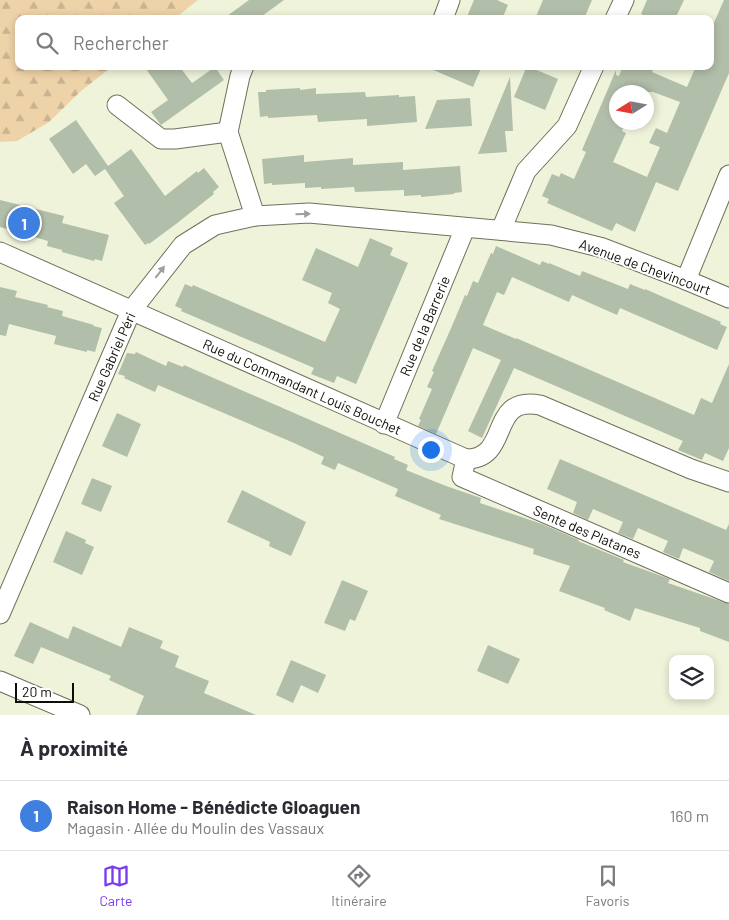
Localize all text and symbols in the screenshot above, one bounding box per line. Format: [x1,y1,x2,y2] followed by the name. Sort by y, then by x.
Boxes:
[15,15,714,70] search box
[33,29,61,57] icon: search
[73,31,169,54] text: Rechercher
[609,85,654,130] north arrow
[8,204,40,242] pin: 1
[295,210,311,218] one-way arrow
[577,235,713,298] street label: Avenue de Chevincourt
[155,266,166,279] one-way arrow
[396,273,453,378] street label: Rue de la Barrerie
[84,310,139,404] street label: Rue Gabriel Péri
[200,335,404,438] street label: Rue du Commandant Louis Bouchet
[418,437,444,463] your location
[531,501,644,562] street label: Sente des Platanes
[669,655,714,700] map controls
[669,655,714,700] button: layers
[15,680,74,703] scale bar
[22,683,52,700] text: 20 m
[20,735,128,760] text: À proximité
[67,795,360,818] text: Raison Home - Bénédicte Gloaguen
[33,806,39,825] text: 1
[670,806,709,825] text: 160 m
[67,818,324,837] text: Magasin · Allée du Moulin des Vassaux
[99,862,133,909] tab: Carte
[331,862,387,909] tab: Itinéraire
[586,862,630,909] tab: Favoris

